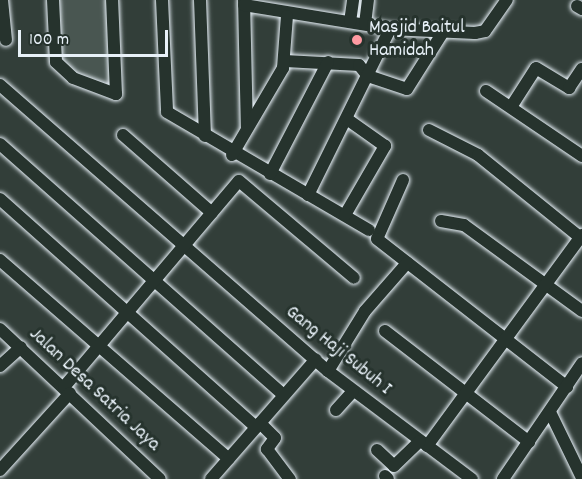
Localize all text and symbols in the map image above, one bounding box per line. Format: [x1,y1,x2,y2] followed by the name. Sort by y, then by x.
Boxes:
[369,16,465,63] place label: Masjid Baitul Hamidah
[21,18,171,56] scale bar
[29,28,69,53] text: 100 m
[350,33,364,47] marker: Masjid Baitul Hamidah
[280,301,396,401] street label: Gang Haji Subuh I
[23,323,165,457] street label: Jalan Desa Satria Jaya

